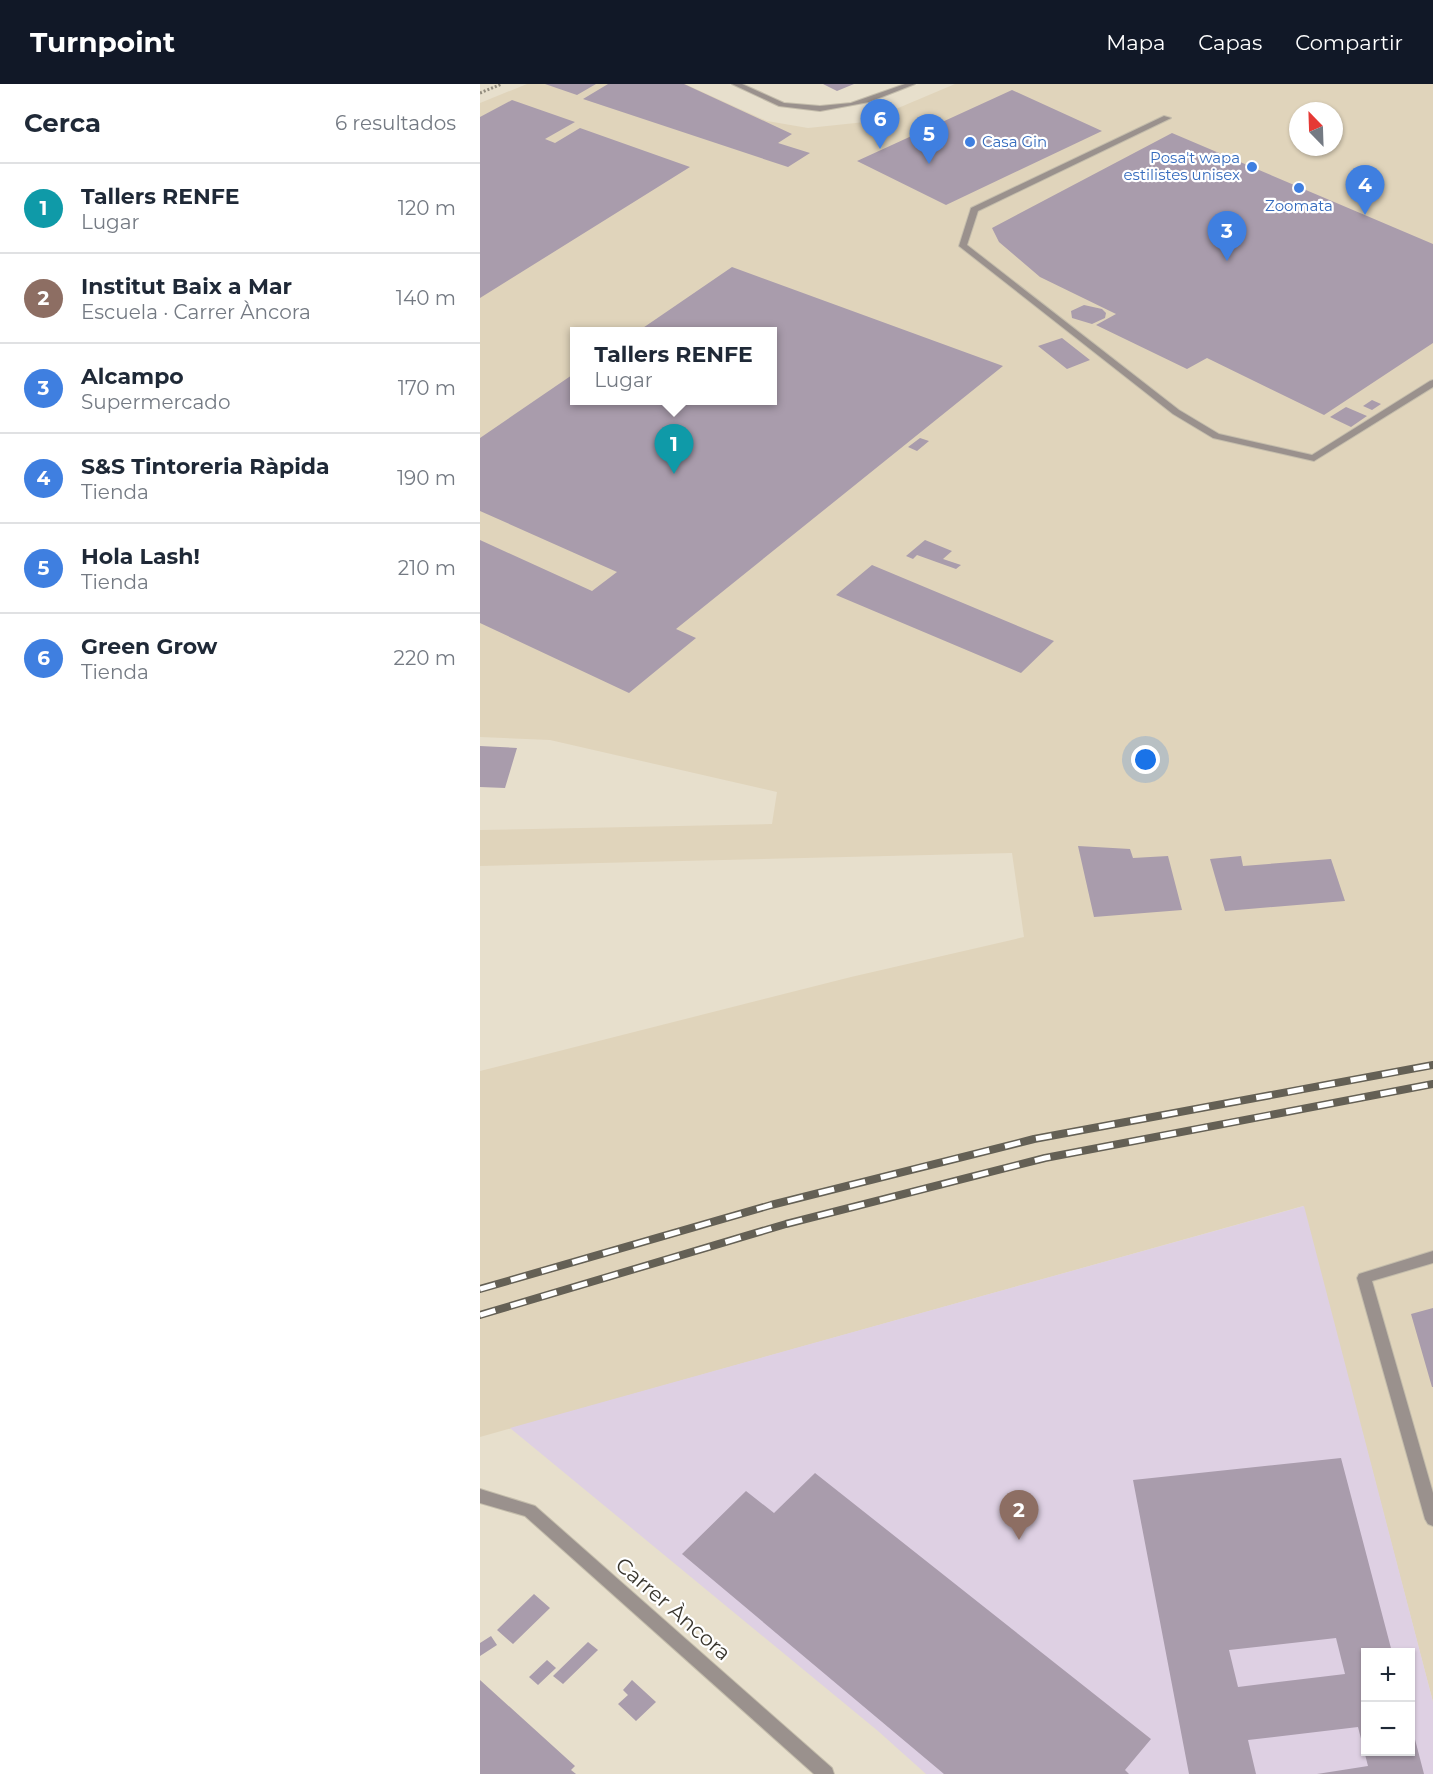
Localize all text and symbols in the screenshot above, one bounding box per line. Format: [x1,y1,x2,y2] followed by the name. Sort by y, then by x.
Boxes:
[30,25,175,59] text: Turnpoint
[1106,30,1165,55] text: Mapa
[1198,30,1262,55] text: Capas
[1295,30,1403,55] text: Compartir
[860,100,900,149] pin: 6
[1289,102,1343,156] north arrow
[24,107,101,139] text: Cerca
[335,111,456,135] text: 6 resultados
[910,115,948,164] pin: 5
[982,132,1047,151] place label: Casa Gin
[963,135,977,149] marker: Casa Gin
[1124,148,1240,184] place label: Posa't wapa estilistes unisex
[1245,160,1259,174] marker: Posa't wapa estilistes unisex
[1346,166,1384,215] pin: 4
[1292,181,1306,195] marker: Zoomata
[81,183,240,210] text: Tallers RENFE
[40,196,47,220] text: 1
[398,196,456,220] text: 120 m
[1265,196,1333,215] place label: Zoomata
[81,210,140,234] text: Lugar
[1208,212,1246,261] pin: 3
[81,273,292,300] text: Institut Baix a Mar
[38,286,49,310] text: 2
[396,286,456,310] text: 140 m
[81,300,311,324] text: Escuela · Carrer Àncora
[570,327,777,405] popup
[594,341,753,368] text: Tallers RENFE
[81,363,184,390] text: Alcampo
[594,368,653,392] text: Lugar
[38,376,49,400] text: 3
[398,376,456,400] text: 170 m
[81,390,230,414] text: Supermercado
[654,424,694,474] pin: 1
[81,453,330,480] text: S&S Tintoreria Ràpida
[37,466,50,490] text: 4
[397,466,456,490] text: 190 m
[81,480,149,504] text: Tienda
[81,543,200,570] text: Hola Lash!
[38,556,49,580] text: 5
[398,556,456,580] text: 210 m
[81,570,149,594] text: Tienda
[81,633,217,660] text: Green Grow
[37,646,50,670] text: 6
[394,646,456,670] text: 220 m
[81,660,149,684] text: Tienda
[1131,745,1160,774] your location
[1000,1490,1038,1540] pin: 2
[611,1552,736,1665] street label: Carrer Àncora
[1361,1648,1415,1756] map controls
[1361,1648,1415,1702] button: +
[1361,1702,1415,1756] button: −

